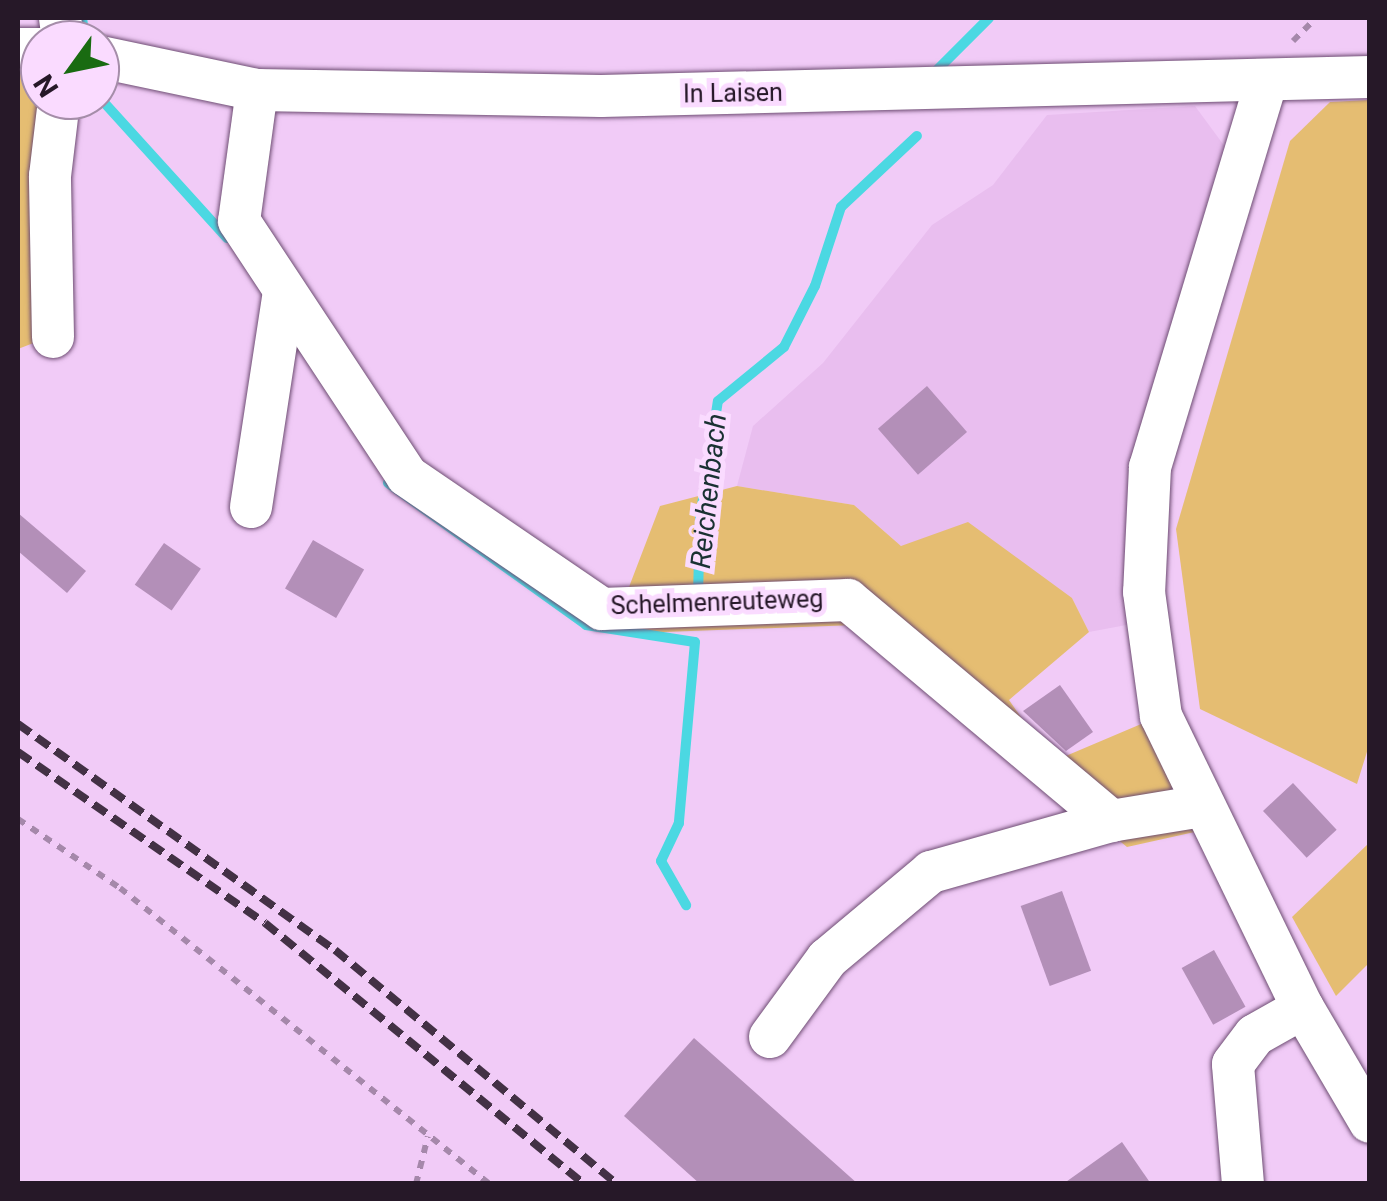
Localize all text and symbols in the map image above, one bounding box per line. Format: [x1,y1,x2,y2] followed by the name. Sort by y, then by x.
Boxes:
[20,20,120,120] north arrow
[27,68,65,103] text: N
[683,78,783,110] street label: In Laisen
[684,412,734,570] water label: Reichenbach
[610,584,824,622] street label: Schelmenreuteweg

